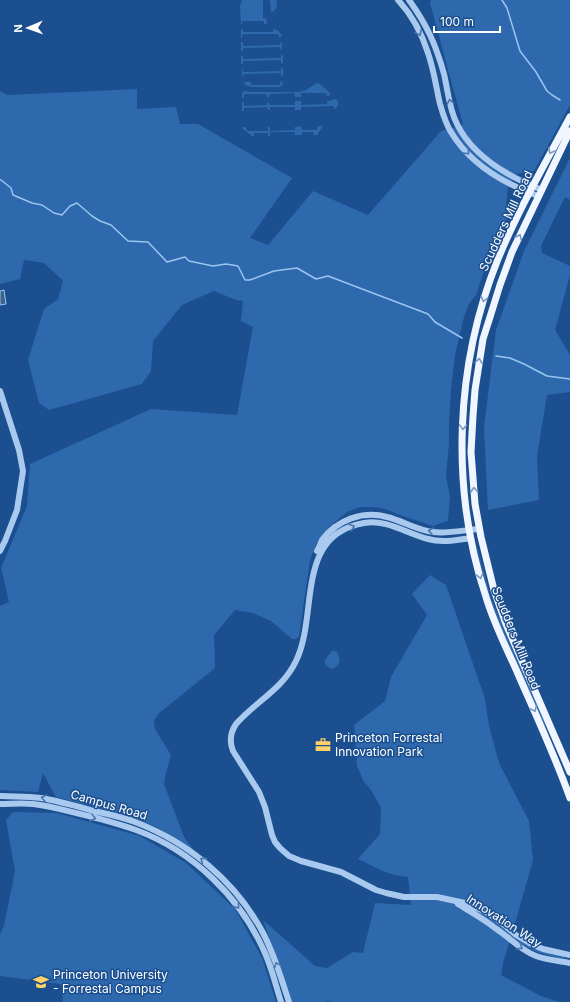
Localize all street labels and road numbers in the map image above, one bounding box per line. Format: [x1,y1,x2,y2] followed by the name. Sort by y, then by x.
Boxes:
[476,168,535,274] street label: Scudders Mill Road
[489,584,544,691] street label: Scudders Mill Road
[69,786,149,823] street label: Campus Road
[464,891,545,951] street label: Innovation Way

